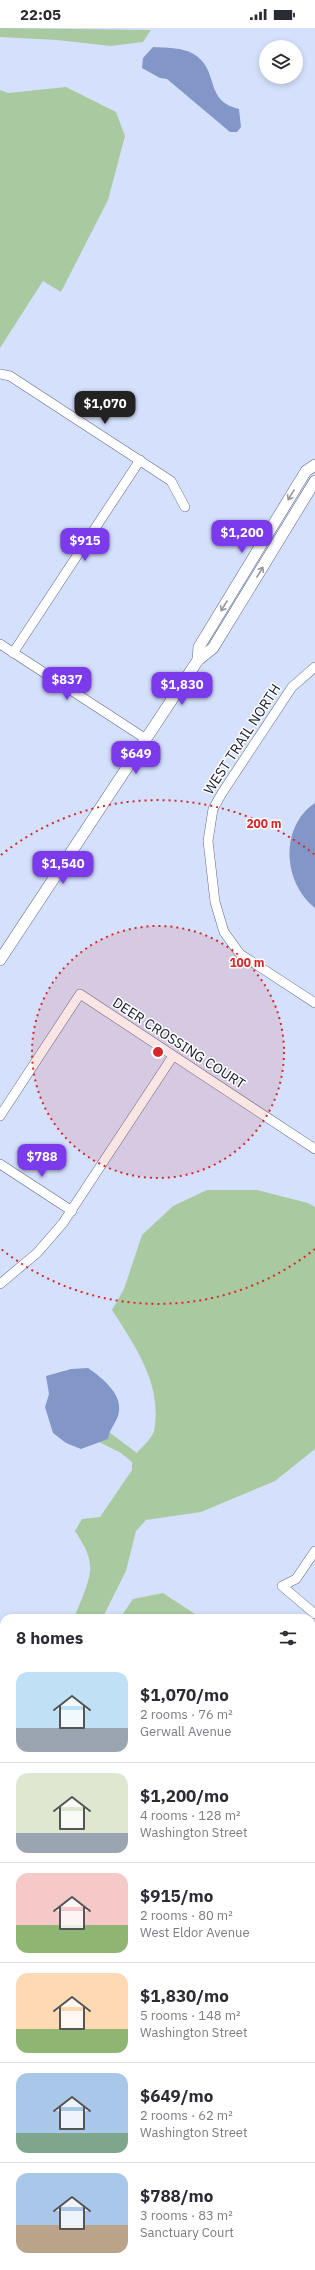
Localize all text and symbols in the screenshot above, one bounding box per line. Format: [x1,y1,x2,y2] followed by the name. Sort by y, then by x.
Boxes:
[20,5,61,24] text: 22:05
[259,40,303,84] map controls
[259,40,303,84] button: layers
[72,391,138,425] pin: $1,070
[83,395,127,412] text: $1,070
[287,489,295,501] one-way arrow
[209,520,275,554] pin: $1,200
[220,524,264,541] text: $1,200
[61,528,109,562] pin: $915
[69,532,101,549] text: $915
[256,566,264,578] one-way arrow
[219,600,227,612] one-way arrow
[43,667,91,701] pin: $837
[51,671,83,688] text: $837
[149,672,215,706] pin: $1,830
[160,676,204,693] text: $1,830
[200,680,284,798] street label: WEST TRAIL NORTH
[112,741,160,775] pin: $649
[120,745,152,762] text: $649
[246,816,282,831] text: 200 m
[30,851,96,885] pin: $1,540
[41,855,85,872] text: $1,540
[229,955,265,970] text: 100 m
[109,993,249,1093] street label: DEER CROSSING COURT
[151,1045,165,1059] centre of rings
[18,1144,66,1178] pin: $788
[26,1148,58,1165] text: $788
[16,1627,83,1649] text: 8 homes
[277,1627,299,1649] icon: filters
[140,1684,229,1706] text: $1,070/mo
[48,1688,96,1736] icon: home
[140,1706,233,1723] text: 2 rooms · 76 m²
[140,1723,231,1740] text: Gerwall Avenue
[140,1785,229,1807] text: $1,200/mo
[48,1789,96,1837] icon: home
[140,1807,241,1824] text: 4 rooms · 128 m²
[140,1824,248,1841] text: Washington Street
[140,1885,213,1907] text: $915/mo
[48,1889,96,1937] icon: home
[140,1907,233,1924] text: 2 rooms · 80 m²
[140,1924,250,1941] text: West Eldor Avenue
[140,1985,229,2007] text: $1,830/mo
[48,1989,96,2037] icon: home
[140,2007,241,2024] text: 5 rooms · 148 m²
[140,2024,248,2041] text: Washington Street
[140,2085,213,2107] text: $649/mo
[48,2089,96,2137] icon: home
[140,2107,233,2124] text: 2 rooms · 62 m²
[140,2124,248,2141] text: Washington Street
[140,2185,213,2207] text: $788/mo
[48,2189,96,2237] icon: home
[140,2207,233,2224] text: 3 rooms · 83 m²
[140,2224,234,2241] text: Sanctuary Court

